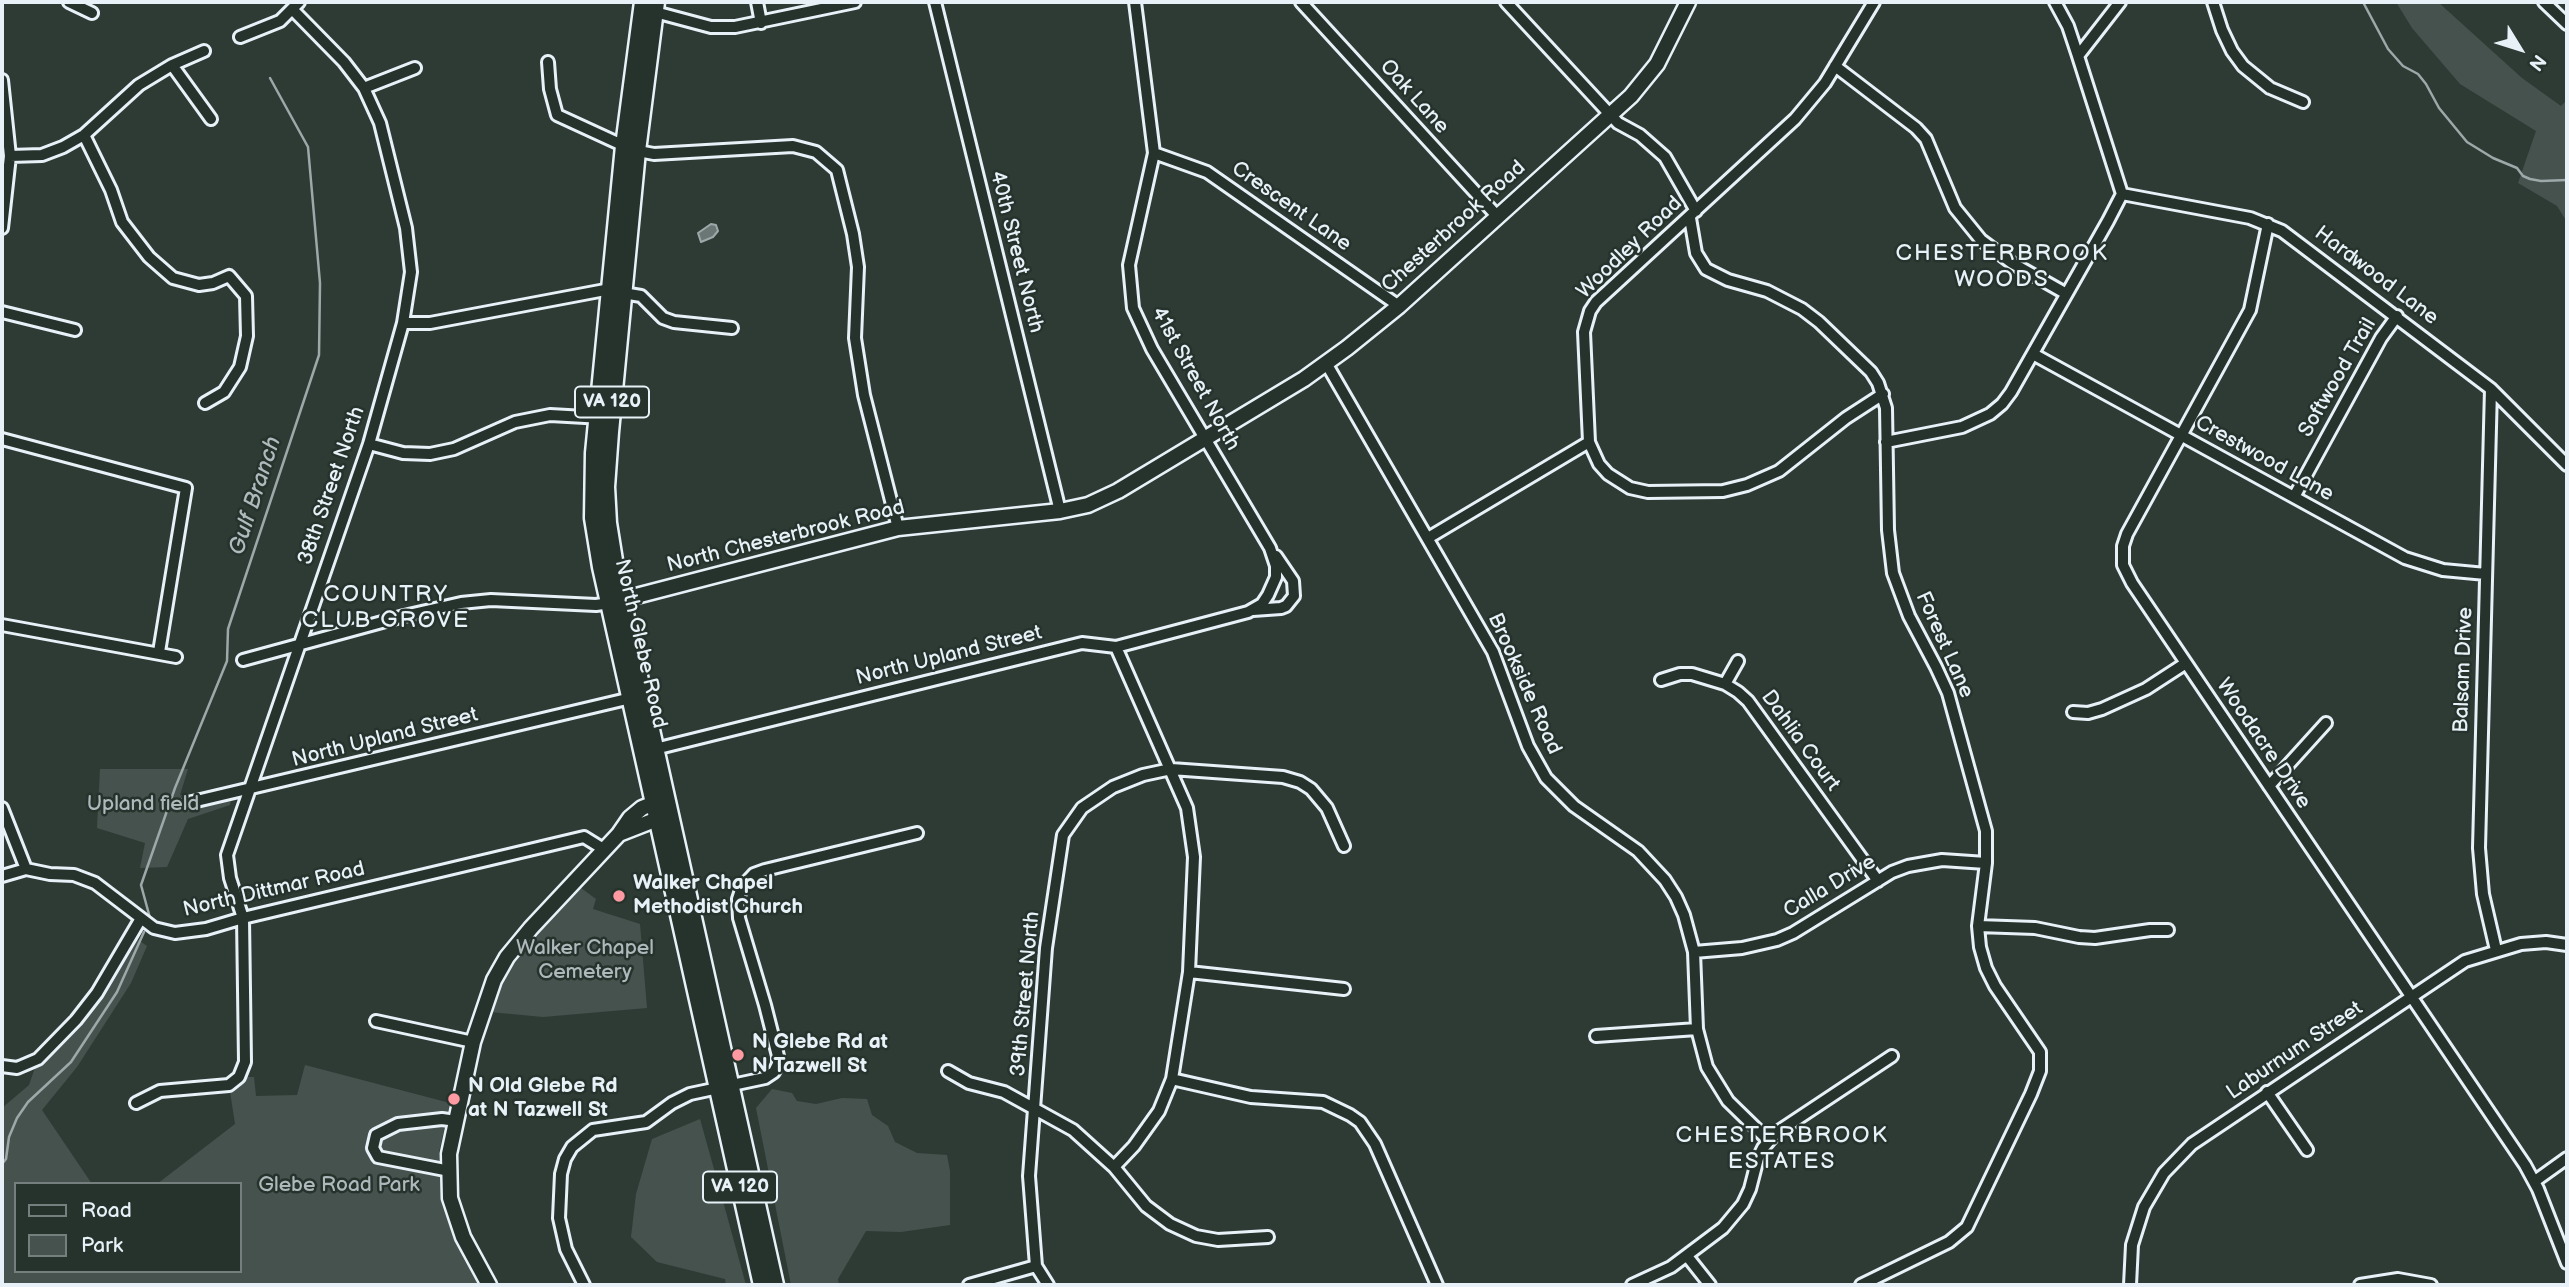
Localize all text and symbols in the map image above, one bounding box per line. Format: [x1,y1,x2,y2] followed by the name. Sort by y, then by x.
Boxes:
[2485,14,2555,84] north arrow
[2523,50,2550,75] text: N
[1374,55,1454,139] street label: Oak Lane
[1226,156,1356,258] street label: Crescent Lane
[1377,156,1531,298] street label: Chesterbrook Road
[984,169,1048,335] street label: 40th Street North
[1572,192,1688,304] street label: Woodley Road
[2309,221,2443,331] street label: Hardwood Lane
[1897,240,2107,294] district label: CHESTERBROOK WOODS
[1145,303,1245,455] street label: 41st Street North
[2294,314,2382,442] street label: Softwood Trail
[575,386,649,418] road number: VA 120
[293,404,371,568] street label: 38th Street North
[2190,411,2338,507] street label: Crestwood Lane
[224,433,288,559] water label: Gulf Branch
[665,495,907,579] street label: North Chesterbrook Road
[608,557,672,731] street label: North Glebe Road
[303,581,469,635] district label: COUNTRY CLUB GROVE
[1909,588,1979,702] street label: Forest Lane
[2449,607,2479,733] street label: Balsam Drive
[1482,609,1566,759] street label: Brookside Road
[854,621,1044,691] street label: North Upland Street
[2210,674,2316,814] street label: Woodacre Drive
[1755,686,1845,796] street label: Dahlia Court
[290,703,480,773] street label: North Upland Street
[87,792,199,818] park label: Upland field
[1779,850,1881,924] street label: Calla Drive
[181,857,367,923] street label: North Dittmar Road
[633,871,803,921] place label: Walker Chapel Methodist Church
[611,888,627,904] marker: Walker Chapel Methodist Church
[1006,910,1046,1078] street label: 39th Street North
[516,936,654,986] park label: Walker Chapel Cemetery
[2222,996,2368,1106] street label: Laburnum Street
[752,1030,888,1080] place label: N Glebe Rd at N Tazwell St
[730,1047,746,1063] marker: N Glebe Rd at N Tazwell St
[468,1074,618,1124] place label: N Old Glebe Rd at N Tazwell St
[446,1091,462,1107] marker: N Old Glebe Rd at N Tazwell St
[1677,1122,1887,1176] district label: CHESTERBROOK ESTATES
[703,1172,777,1203] road number: VA 120
[258,1173,420,1199] park label: Glebe Road Park
[14,1182,242,1273] legend
[81,1198,132,1223] text: Road
[81,1233,123,1258] text: Park

